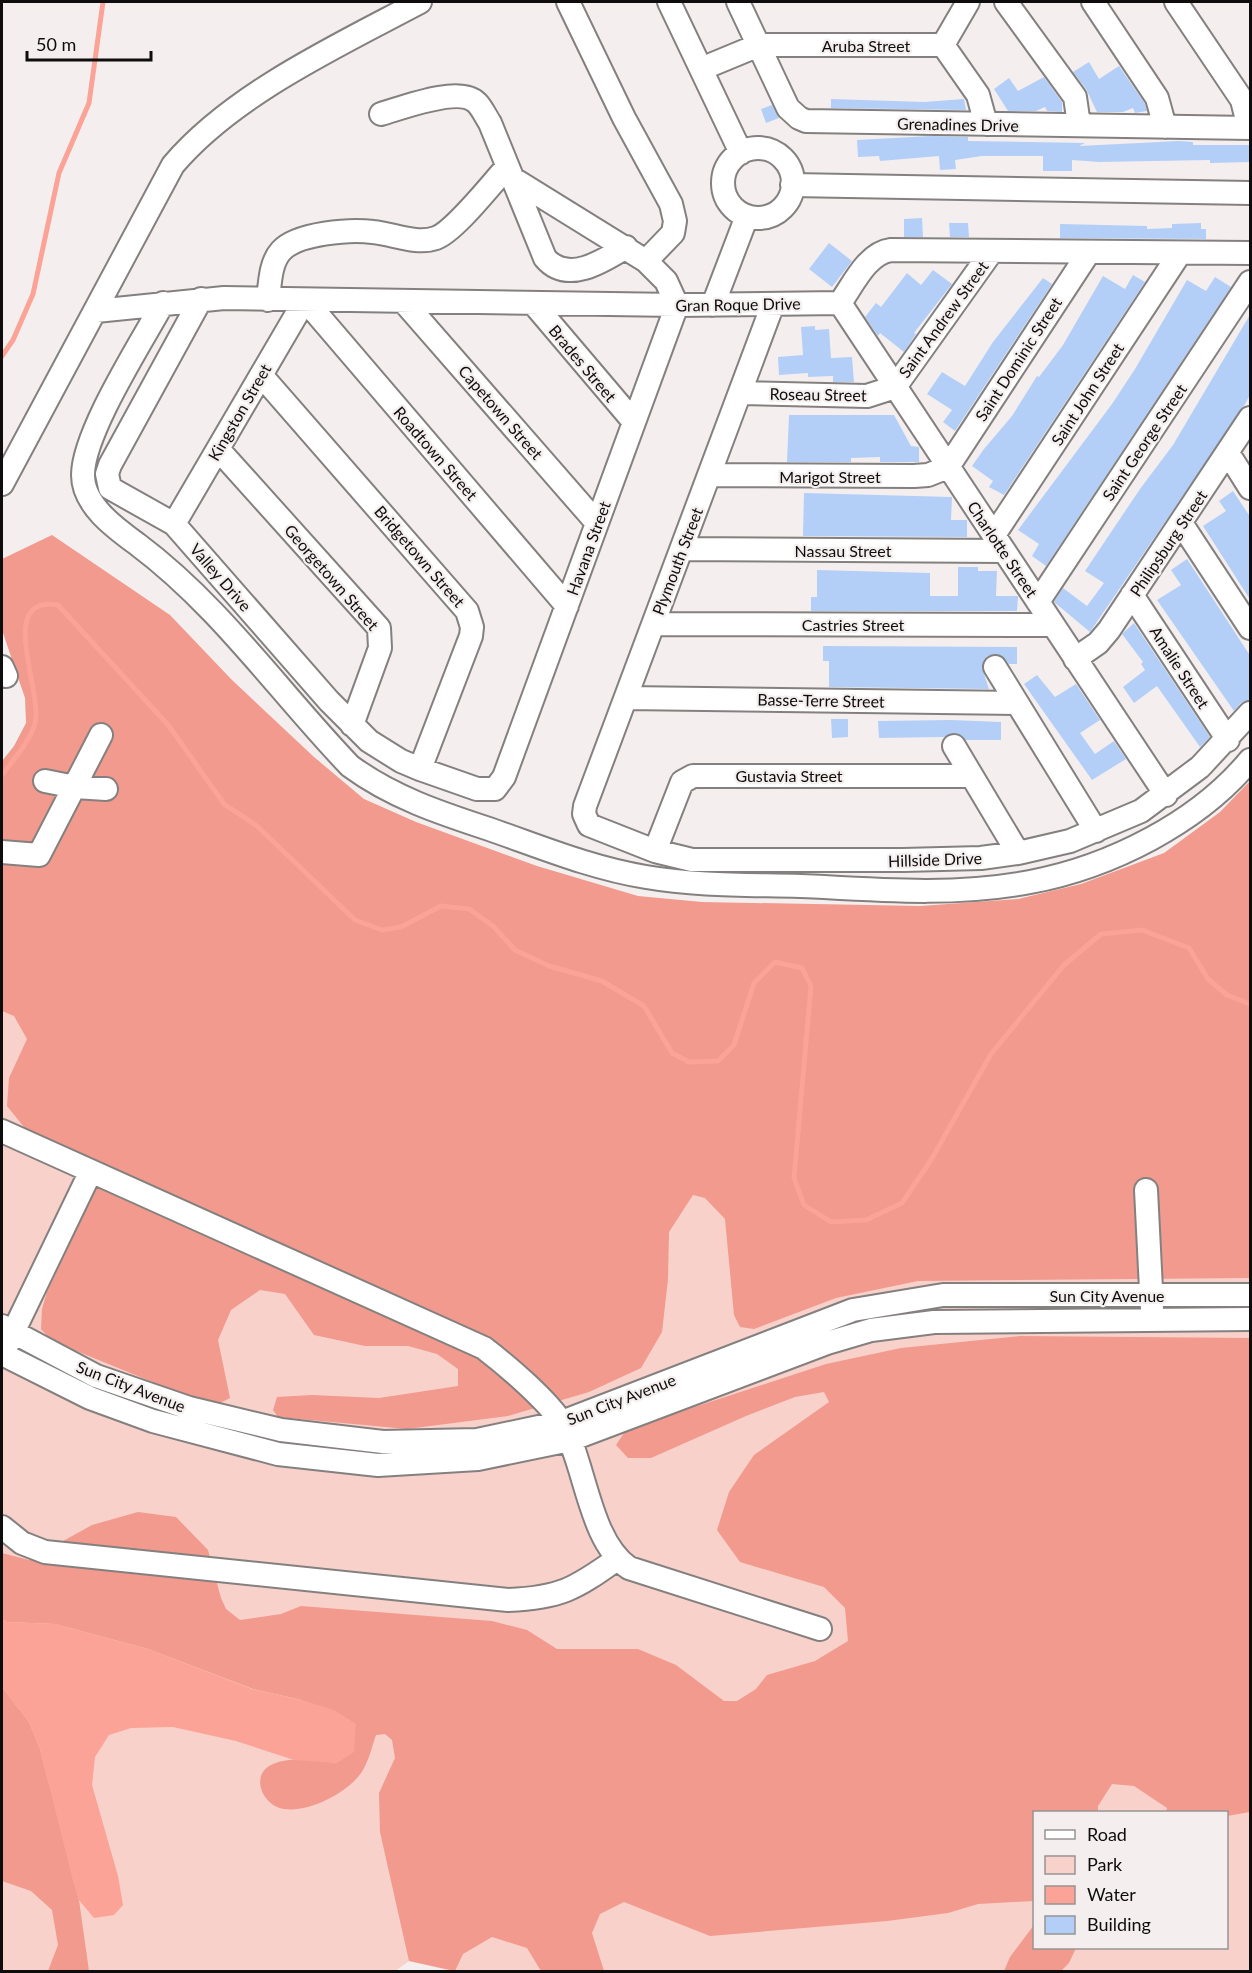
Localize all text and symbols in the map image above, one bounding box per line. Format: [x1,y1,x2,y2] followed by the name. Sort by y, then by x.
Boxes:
[27,24,152,62] scale bar
[36,33,76,55] text: 50 m
[822,36,911,55] street label: Aruba Street
[897,113,1019,135] street label: Grenadines Drive
[894,257,992,381] street label: Saint Andrew Street
[675,293,801,315] street label: Gran Roque Drive
[971,293,1065,424] street label: Saint Dominic Street
[545,321,621,405] street label: Brades Street
[1047,339,1127,449] street label: Saint John Street
[204,360,274,464] street label: Kingston Street
[455,361,547,463] street label: Capetown Street
[1098,380,1190,504] street label: Saint George Street
[769,384,867,404] street label: Roseau Street
[390,402,482,504] street label: Roadtown Street
[779,467,881,486] street label: Marigot Street
[1125,486,1211,600] street label: Philipsburg Street
[964,497,1042,601] street label: Charlotte Street
[562,498,614,598] street label: Havana Street
[371,502,469,611] street label: Bridgetown Street
[648,504,706,617] street label: Plymouth Street
[281,520,383,634] street label: Georgetown Street
[186,539,256,615] street label: Valley Drive
[795,541,892,560] street label: Nassau Street
[802,615,905,634] street label: Castries Street
[1146,622,1214,712] street label: Amalie Street
[757,689,885,711] street label: Basse-Terre Street
[735,766,843,785] street label: Gustavia Street
[888,848,982,870] street label: Hillside Drive
[1049,1286,1165,1305] street label: Sun City Avenue
[74,1357,188,1415] street label: Sun City Avenue
[564,1370,678,1428] street label: Sun City Avenue
[1033,1811,1228,1949] legend
[1087,1823,1127,1845] text: Road
[1087,1853,1123,1875] text: Park
[1087,1883,1136,1905] text: Water
[1087,1913,1151,1935] text: Building

